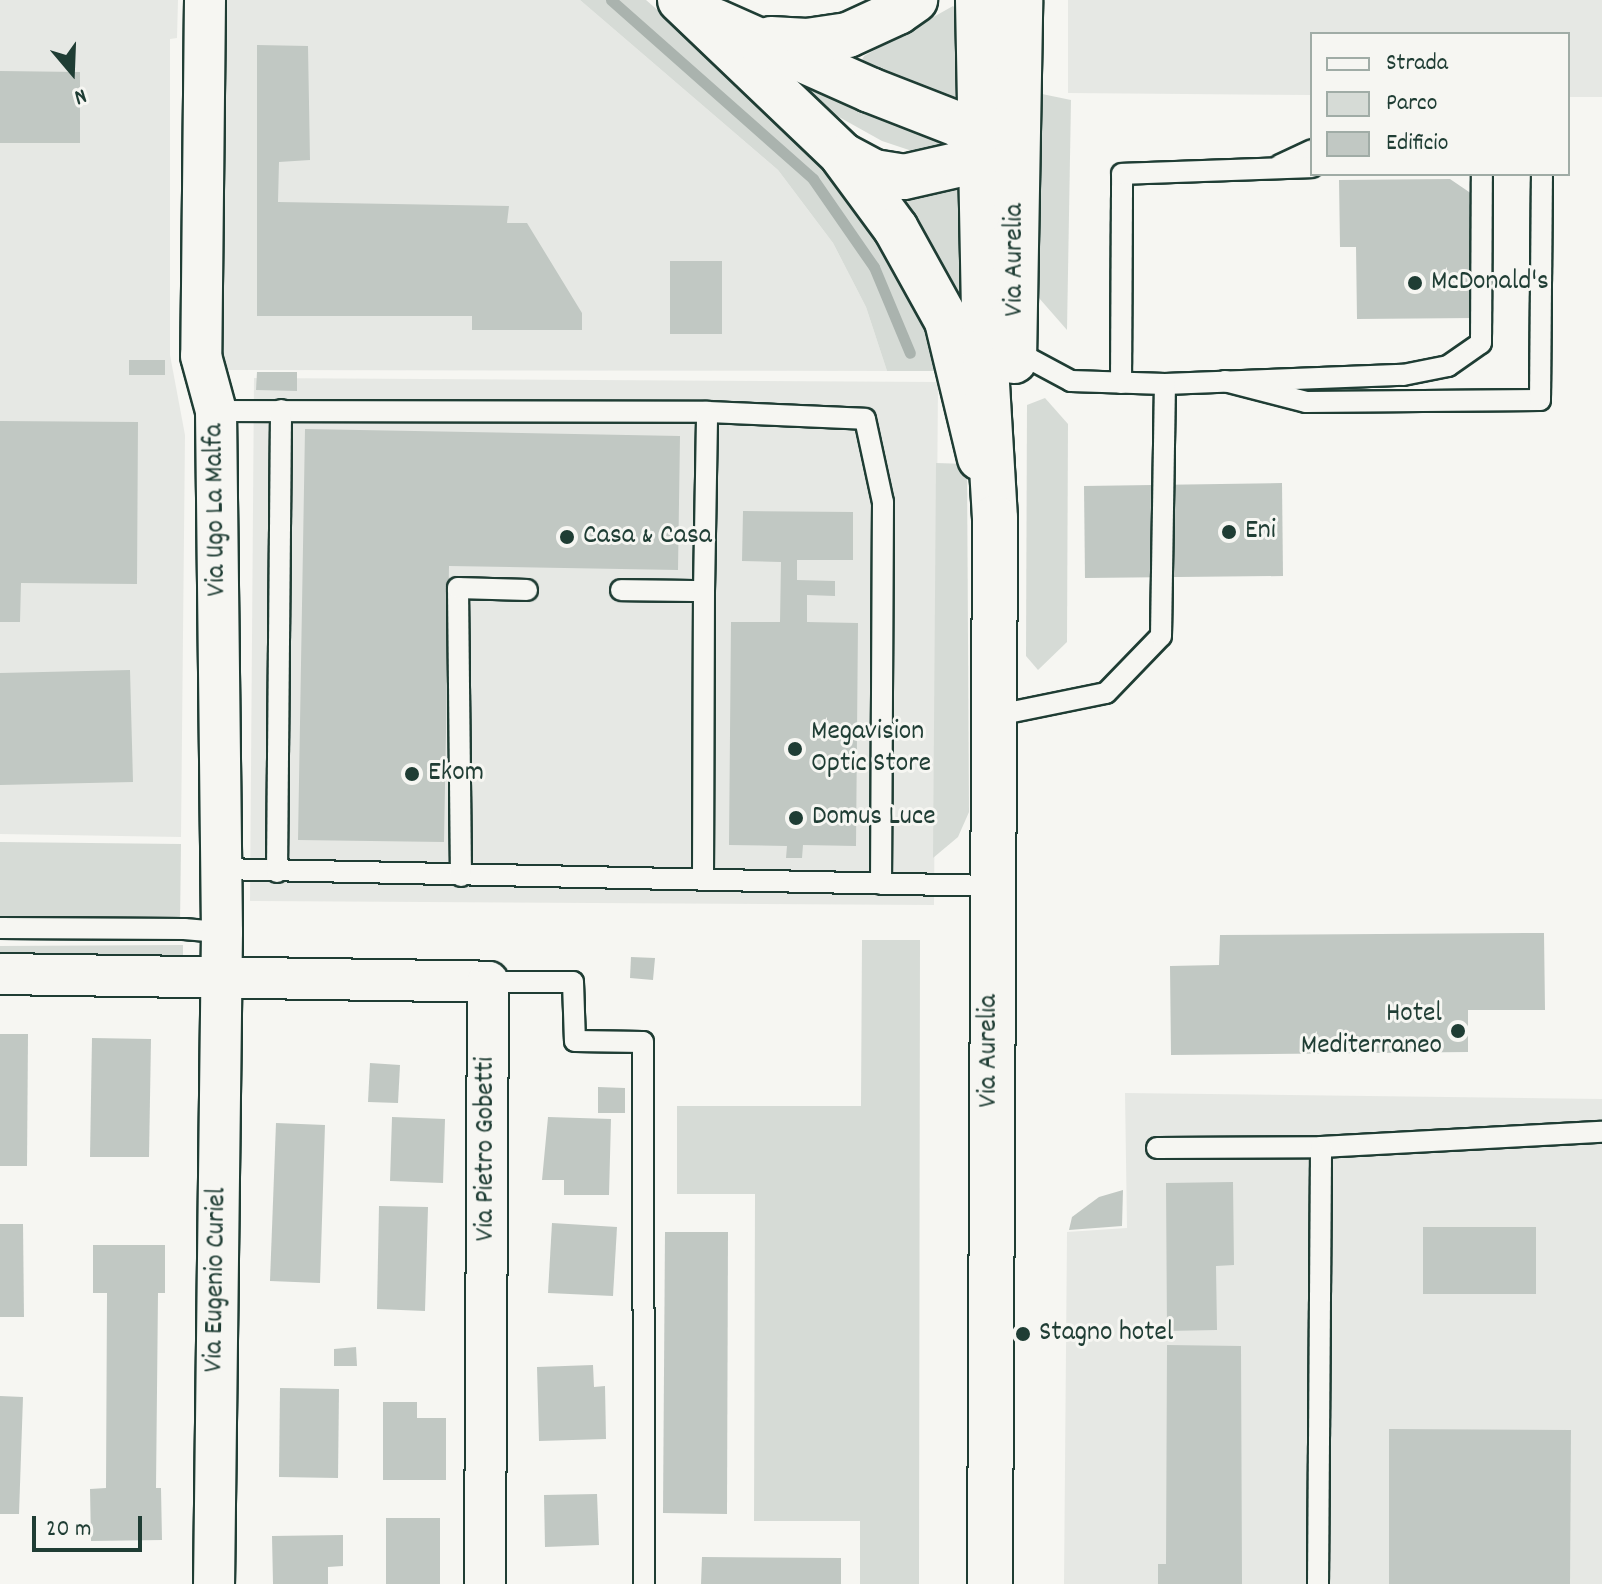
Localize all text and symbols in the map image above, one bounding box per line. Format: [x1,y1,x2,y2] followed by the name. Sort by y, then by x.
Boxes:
[32,32,112,112] north arrow
[1310,32,1570,176] legend
[1386,47,1448,81] text: Strada
[70,79,90,112] text: N
[1386,87,1437,121] text: Parco
[1386,127,1448,161] text: Edificio
[999,203,1033,317] street label: Via Aurelia
[1431,266,1549,300] place label: McDonald's
[1406,274,1424,292] marker: McDonald's
[199,423,235,597] street label: Via Ugo La Malfa
[1245,515,1276,549] place label: Eni
[583,520,712,554] place label: Casa & Casa
[1220,523,1238,541] marker: Eni
[558,528,576,546] marker: Casa & Casa
[811,716,931,782] place label: Megavision Optic Store
[786,740,804,758] marker: Megavision Optic Store
[428,757,484,791] place label: Ekom
[403,765,421,783] marker: Ekom
[812,801,936,835] place label: Domus Luce
[787,809,805,827] marker: Domus Luce
[973,994,1007,1108] street label: Via Aurelia
[1301,998,1442,1064] place label: Hotel Mediterraneo
[1449,1022,1467,1040] marker: Hotel Mediterraneo
[470,1057,504,1241] street label: Via Pietro Gobetti
[199,1187,235,1373] street label: Via Eugenio Curiel
[1039,1317,1173,1351] place label: Stagno hotel
[1014,1325,1032,1343] marker: Stagno hotel
[36,1500,146,1550] scale bar
[46,1513,92,1547] text: 20 m

